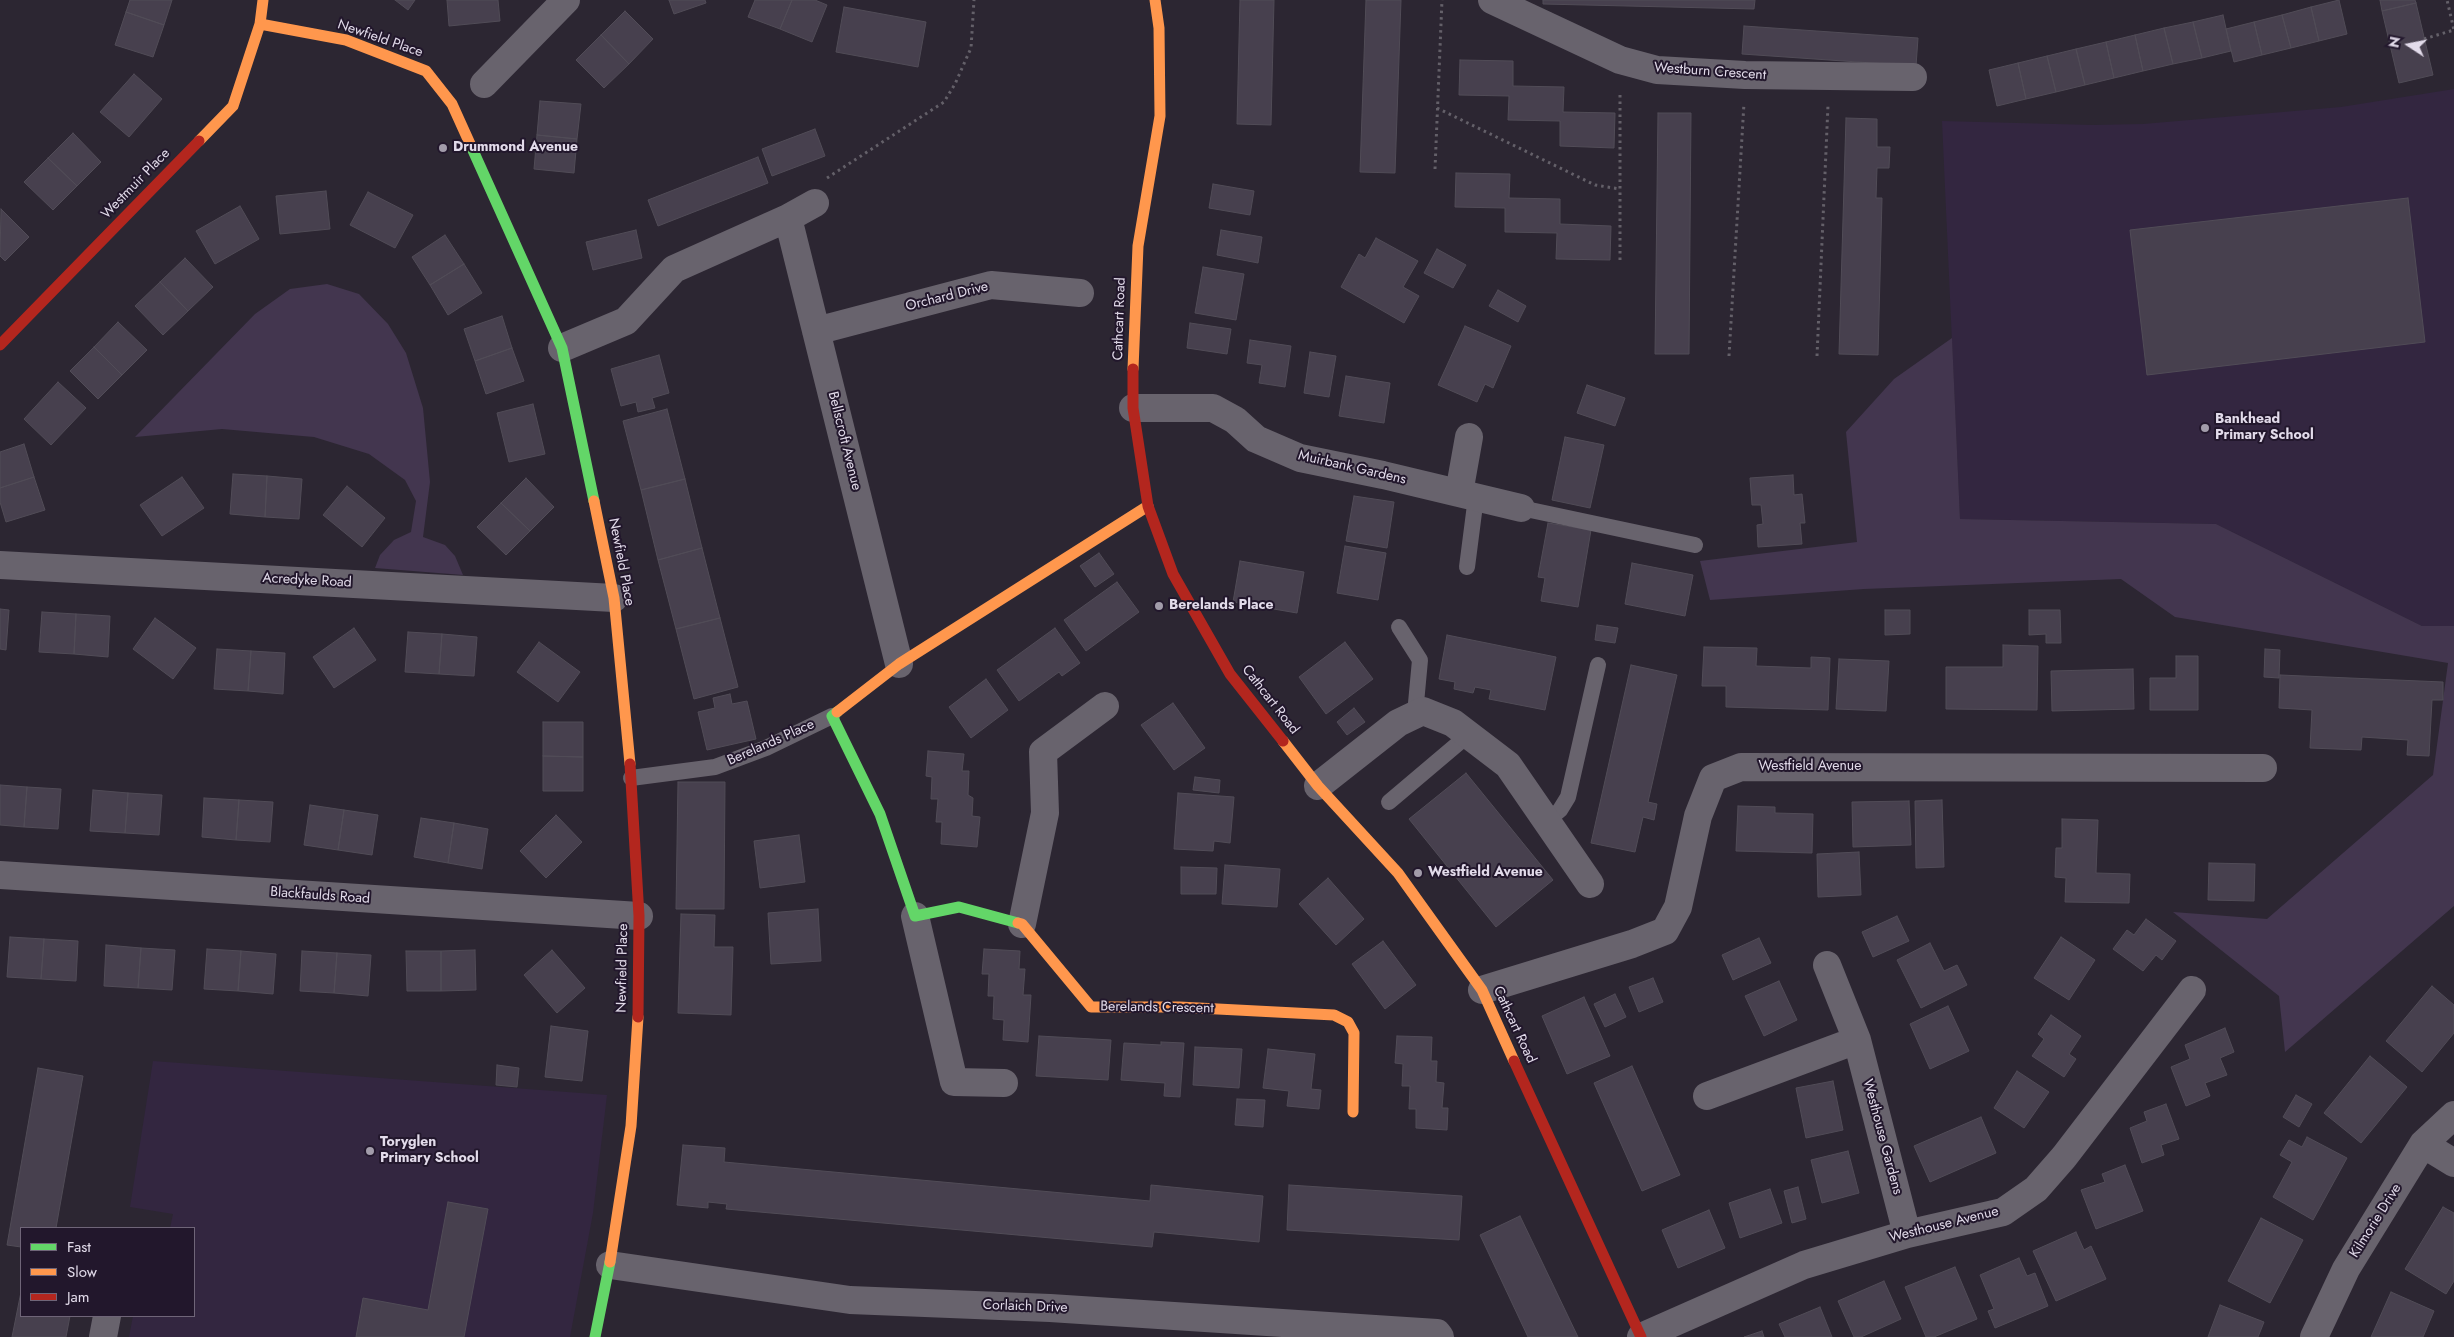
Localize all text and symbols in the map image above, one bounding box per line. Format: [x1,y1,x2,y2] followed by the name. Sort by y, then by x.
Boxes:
[335,17,425,61] street label: Newfield Place
[2384,20,2434,70] north arrow
[2383,35,2405,50] text: N
[1653,60,1767,84] street label: Westburn Crescent
[453,140,578,156] place label: Drummond Avenue
[437,142,449,154] marker: Drummond Avenue
[98,145,174,223] street label: Westmuir Place
[1110,277,1130,361] street label: Cathcart Road
[904,279,990,315] street label: Orchard Drive
[824,390,864,492] street label: Bellscroft Avenue
[2215,412,2314,444] place label: Bankhead Primary School
[2199,422,2211,434] marker: Bankhead Primary School
[1296,447,1408,489] street label: Muirbank Gardens
[604,517,638,607] street label: Newfield Place
[262,570,352,592] street label: Acredyke Road
[1169,598,1273,614] place label: Berelands Place
[1153,600,1165,612] marker: Berelands Place
[1238,662,1302,738] street label: Cathcart Road
[725,716,817,770] street label: Berelands Place
[1759,759,1861,775] street label: Westfield Avenue
[1428,865,1543,881] place label: Westfield Avenue
[1412,867,1424,879] marker: Westfield Avenue
[270,884,370,908] street label: Blackfaulds Road
[614,923,632,1013] street label: Newfield Place
[1489,984,1539,1066] street label: Cathcart Road
[1100,999,1214,1017] street label: Berelands Crescent
[1858,1077,1906,1197] street label: Westhouse Gardens
[380,1135,479,1168] place label: Toryglen Primary School
[364,1145,376,1157] marker: Toryglen Primary School
[2347,1181,2405,1261] street label: Kilmorie Drive
[1888,1203,2000,1247] street label: Westhouse Avenue
[20,1227,195,1317] legend
[67,1236,91,1258] text: Fast
[67,1261,97,1283] text: Slow
[67,1286,90,1308] text: Jam
[982,1297,1068,1317] street label: Corlaich Drive

